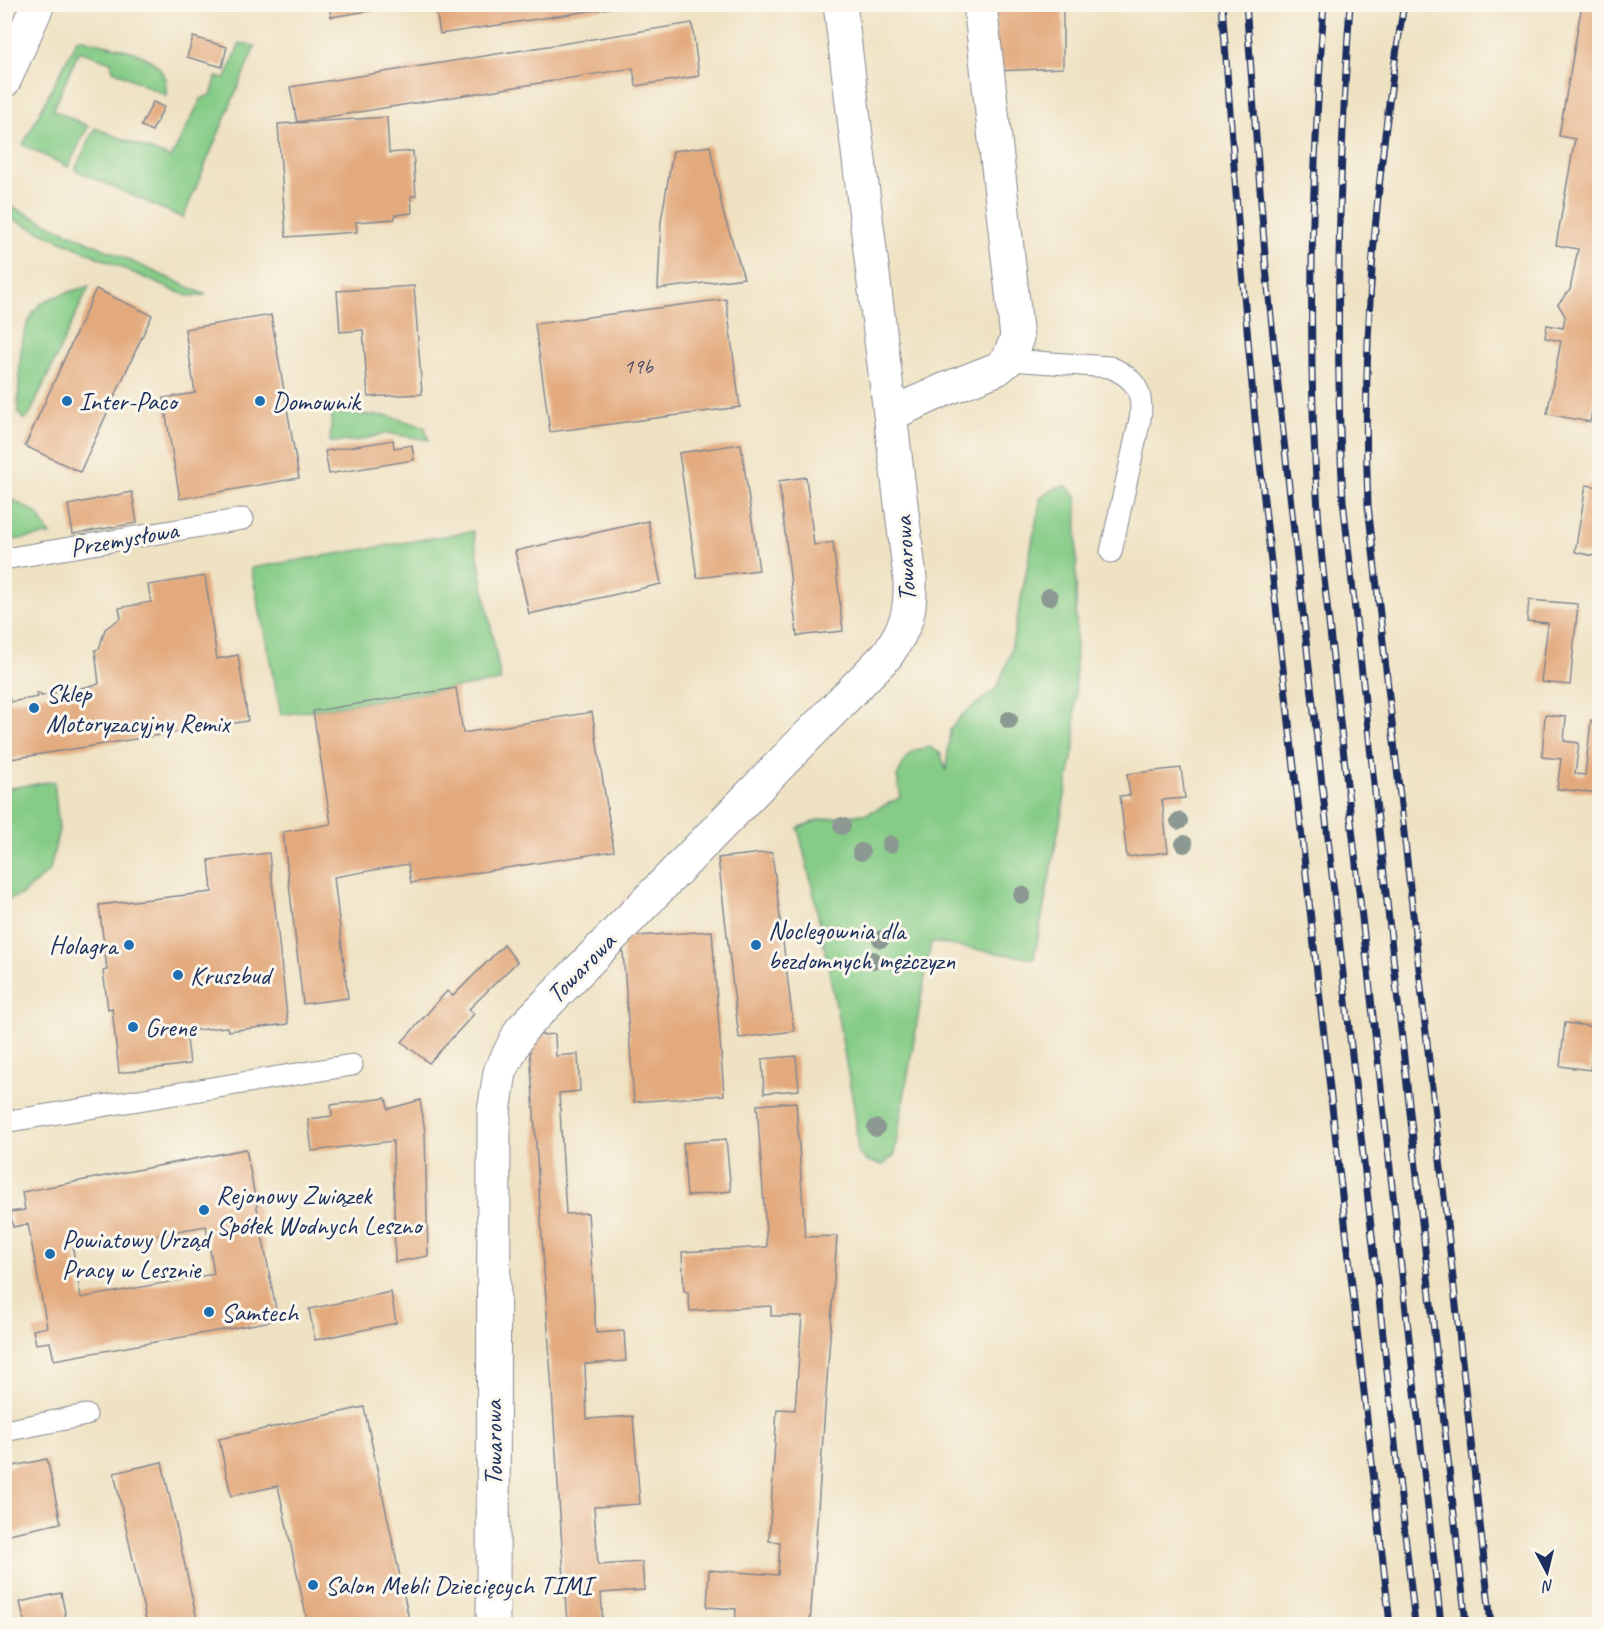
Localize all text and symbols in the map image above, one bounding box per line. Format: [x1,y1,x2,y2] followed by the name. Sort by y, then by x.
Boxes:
[623,352,654,380] house number: 19b
[79,385,179,418] place label: Inter-Paco
[272,385,362,418] place label: Domownik
[60,394,74,408] marker: Inter-Paco
[253,394,267,408] marker: Domownik
[67,513,182,565] street label: Przemysłowa
[886,514,924,603] street label: Towarowa
[46,677,231,740] place label: Sklep Motoryzacyjny Remix
[27,701,41,715] marker: Sklep Motoryzacyjny Remix
[768,914,955,977] place label: Noclegownia dla bezdomnych mężczyzn
[539,925,624,1010] street label: Towarowa
[49,929,119,962] place label: Holagra
[122,938,136,952] marker: Holagra
[749,938,763,952] marker: Noclegownia dla bezdomnych mężczyzn
[190,959,274,992] place label: Kruszbud
[171,968,185,982] marker: Kruszbud
[145,1011,197,1044] place label: Grene
[126,1020,140,1034] marker: Grene
[216,1179,424,1242] place label: Rejonowy Związek Spółek Wodnych Leszno
[197,1203,211,1217] marker: Rejonowy Związek Spółek Wodnych Leszno
[62,1223,213,1286] place label: Powiatowy Urząd Pracy w Lesznie
[43,1247,57,1261] marker: Powiatowy Urząd Pracy w Lesznie
[221,1296,300,1329] place label: Samtech
[202,1305,216,1319] marker: Samtech
[477,1399,510,1486] street label: Towarowa
[1517,1542,1577,1602] north arrow
[325,1569,597,1602] place label: Salon Mebli Dziecięcych TIMI
[1540,1575,1555,1597] text: N
[306,1578,320,1592] marker: Salon Mebli Dziecięcych TIMI

